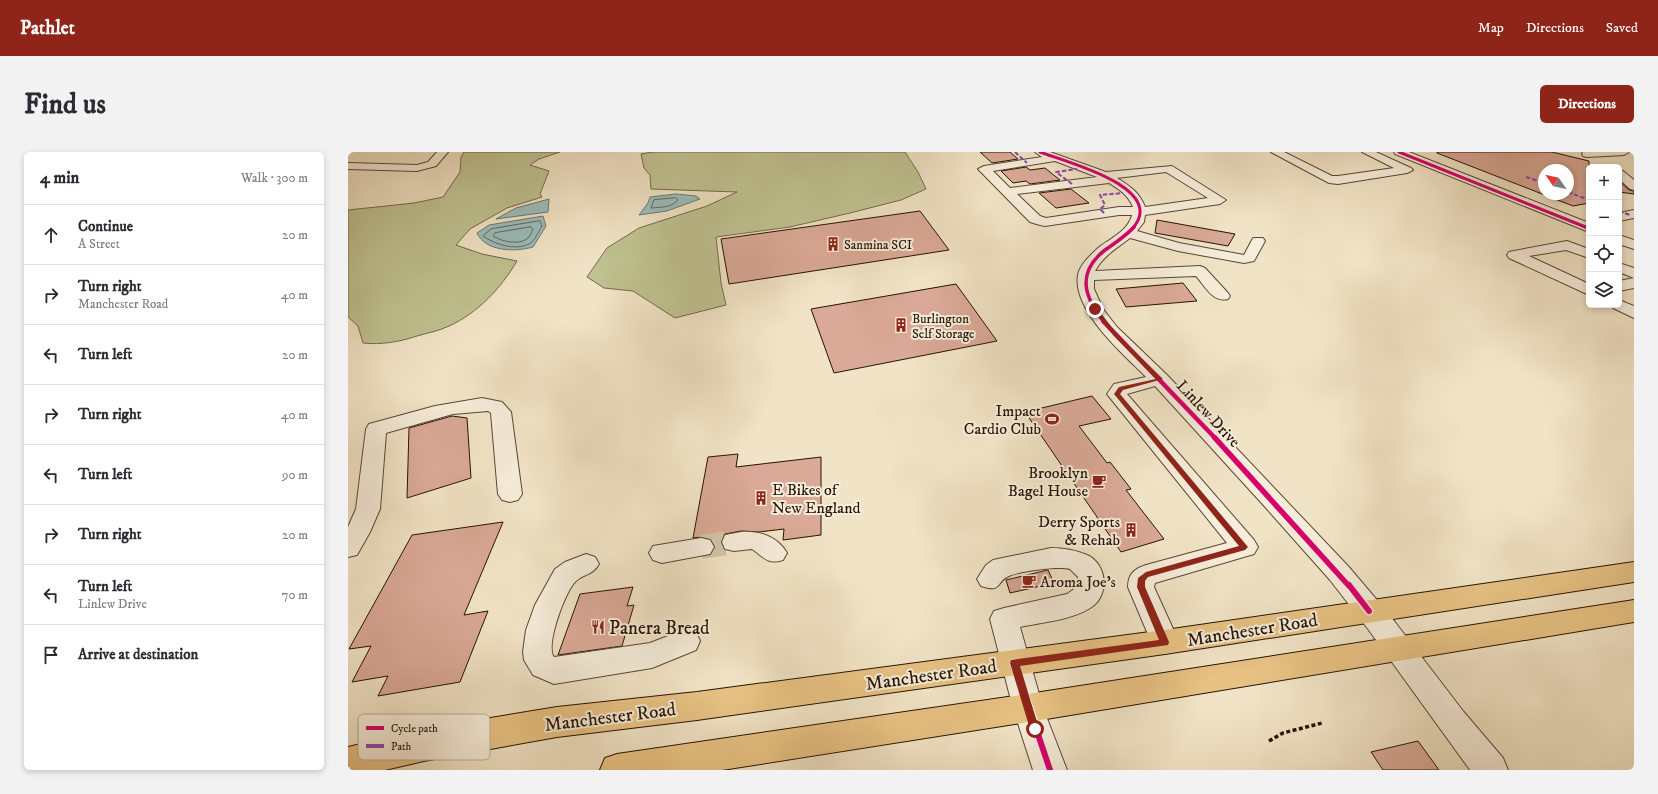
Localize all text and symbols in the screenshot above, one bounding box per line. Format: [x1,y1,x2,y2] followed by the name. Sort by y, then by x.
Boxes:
[20,17,75,40] text: Pathlet
[1478,19,1504,37] text: Map
[1526,19,1584,37] text: Directions
[1606,19,1638,37] text: Saved
[1540,85,1634,123] button: Directions
[24,87,106,122] text: Find us
[1538,164,1574,200] north arrow
[1586,164,1622,308] map controls
[1586,164,1622,200] button: +
[40,167,79,189] text: 4 min
[241,170,308,186] text: Walk · 300 m
[1586,200,1622,236] button: −
[78,217,133,236] text: Continue
[40,224,62,246] icon: ahead
[282,227,308,243] text: 20 m
[78,236,120,252] text: A Street
[825,236,841,252] building icon: Sanmina SCI
[1586,236,1622,272] button: locate
[844,237,912,253] place label: Sanmina SCI
[1586,272,1622,308] button: layers
[78,277,141,296] text: Turn right
[40,284,62,306] icon: right
[281,287,308,303] text: 40 m
[78,296,168,312] text: Manchester Road
[1086,300,1104,318] route end
[912,311,974,342] place label: Burlington Self Storage
[893,317,909,333] building icon: Burlington Self Storage
[40,344,62,366] icon: left
[78,345,132,364] text: Turn left
[282,347,308,363] text: 20 m
[1172,376,1245,452] street label: Linlew Drive
[964,401,1041,439] place label: Impact Cardio Club
[40,404,62,426] icon: right
[78,405,141,424] text: Turn right
[281,407,308,423] text: 40 m
[1044,411,1060,427] sports icon: Impact Cardio Club
[1008,463,1089,501] place label: Brooklyn Bagel House
[40,464,62,486] icon: left
[78,465,132,484] text: Turn left
[282,467,308,483] text: 90 m
[1091,473,1107,489] cafe icon: Brooklyn Bagel House
[772,480,860,518] place label: E Bikes of New England
[753,490,769,506] building icon: E Bikes of New England
[1038,512,1120,550] place label: Derry Sports & Rehab
[1123,522,1139,538] building icon: Derry Sports & Rehab
[40,524,62,546] icon: right
[78,525,141,544] text: Turn right
[282,527,308,543] text: 20 m
[1040,572,1116,592] place label: Aroma Joe's
[1021,573,1037,589] cafe icon: Aroma Joe's
[78,577,132,596] text: Turn left
[40,584,62,606] icon: left
[282,587,308,603] text: 70 m
[78,596,147,612] text: Linlew Drive
[1185,609,1320,652] street label: Manchester Road
[609,617,710,640] place label: Panera Bread
[590,619,606,635] restaurant icon: Panera Bread
[40,644,62,666] icon: arrive
[78,645,198,664] text: Arrive at destination
[864,655,999,696] street label: Manchester Road
[543,698,678,737] street label: Manchester Road
[358,714,490,760] legend
[1026,720,1044,738] route start
[391,722,438,736] text: Cycle path
[391,740,412,754] text: Path

